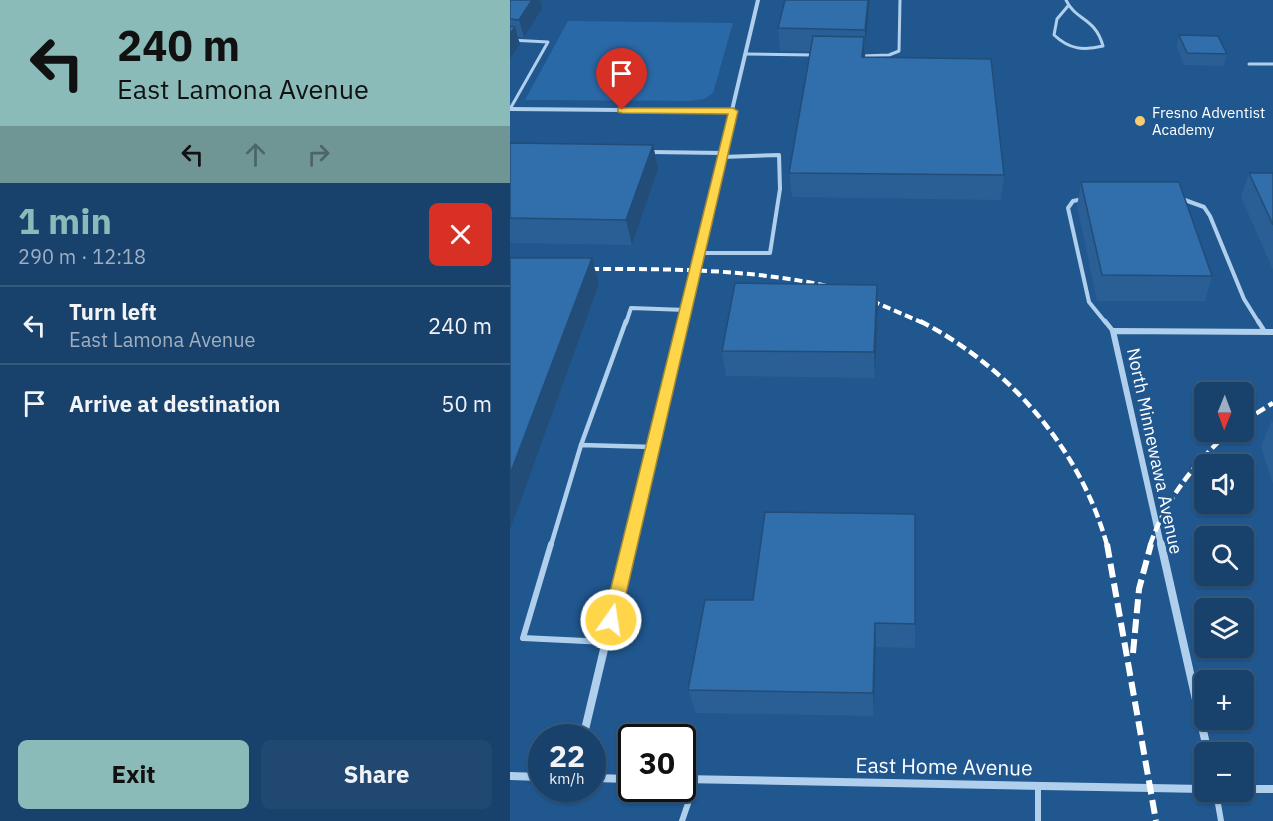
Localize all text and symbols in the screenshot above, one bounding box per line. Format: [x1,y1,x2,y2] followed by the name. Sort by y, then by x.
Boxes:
[117,18,240,73] text: 240 m
[18,24,96,102] icon: left
[596,48,647,110] pin
[605,57,638,90] icon: arrive
[117,71,369,106] text: East Lamona Avenue
[1152,103,1265,139] place label: Fresno Adventist Academy
[1133,114,1147,128] marker: Fresno Adventist Academy
[176,138,209,171] icon: left
[239,138,272,171] icon: ahead
[302,138,335,171] icon: right
[18,197,112,244] text: 1 min
[429,203,492,266] button: close
[18,243,146,270] text: 290 m · 12:18
[69,297,157,326] text: Turn left
[18,309,51,342] icon: left
[428,311,492,340] text: 240 m
[69,326,256,353] text: East Lamona Avenue
[1122,346,1188,556] street label: North Minnewawa Avenue
[1194,382,1254,442] north arrow
[1194,382,1254,802] map controls
[18,387,51,420] icon: arrive
[69,389,280,418] text: Arrive at destination
[441,389,492,418] text: 50 m
[1194,454,1254,514] button: sound
[1194,526,1254,586] button: search
[579,588,643,652] position arrow
[1194,598,1254,658] button: layers
[1194,670,1254,730] button: +
[618,724,696,802] speed limit sign: 30
[549,736,585,775] text: 22
[18,740,249,809] button: Exit
[261,740,492,809] button: Share
[1194,742,1254,802] button: −
[855,750,1033,782] street label: East Home Avenue
[549,769,585,788] text: km/h

